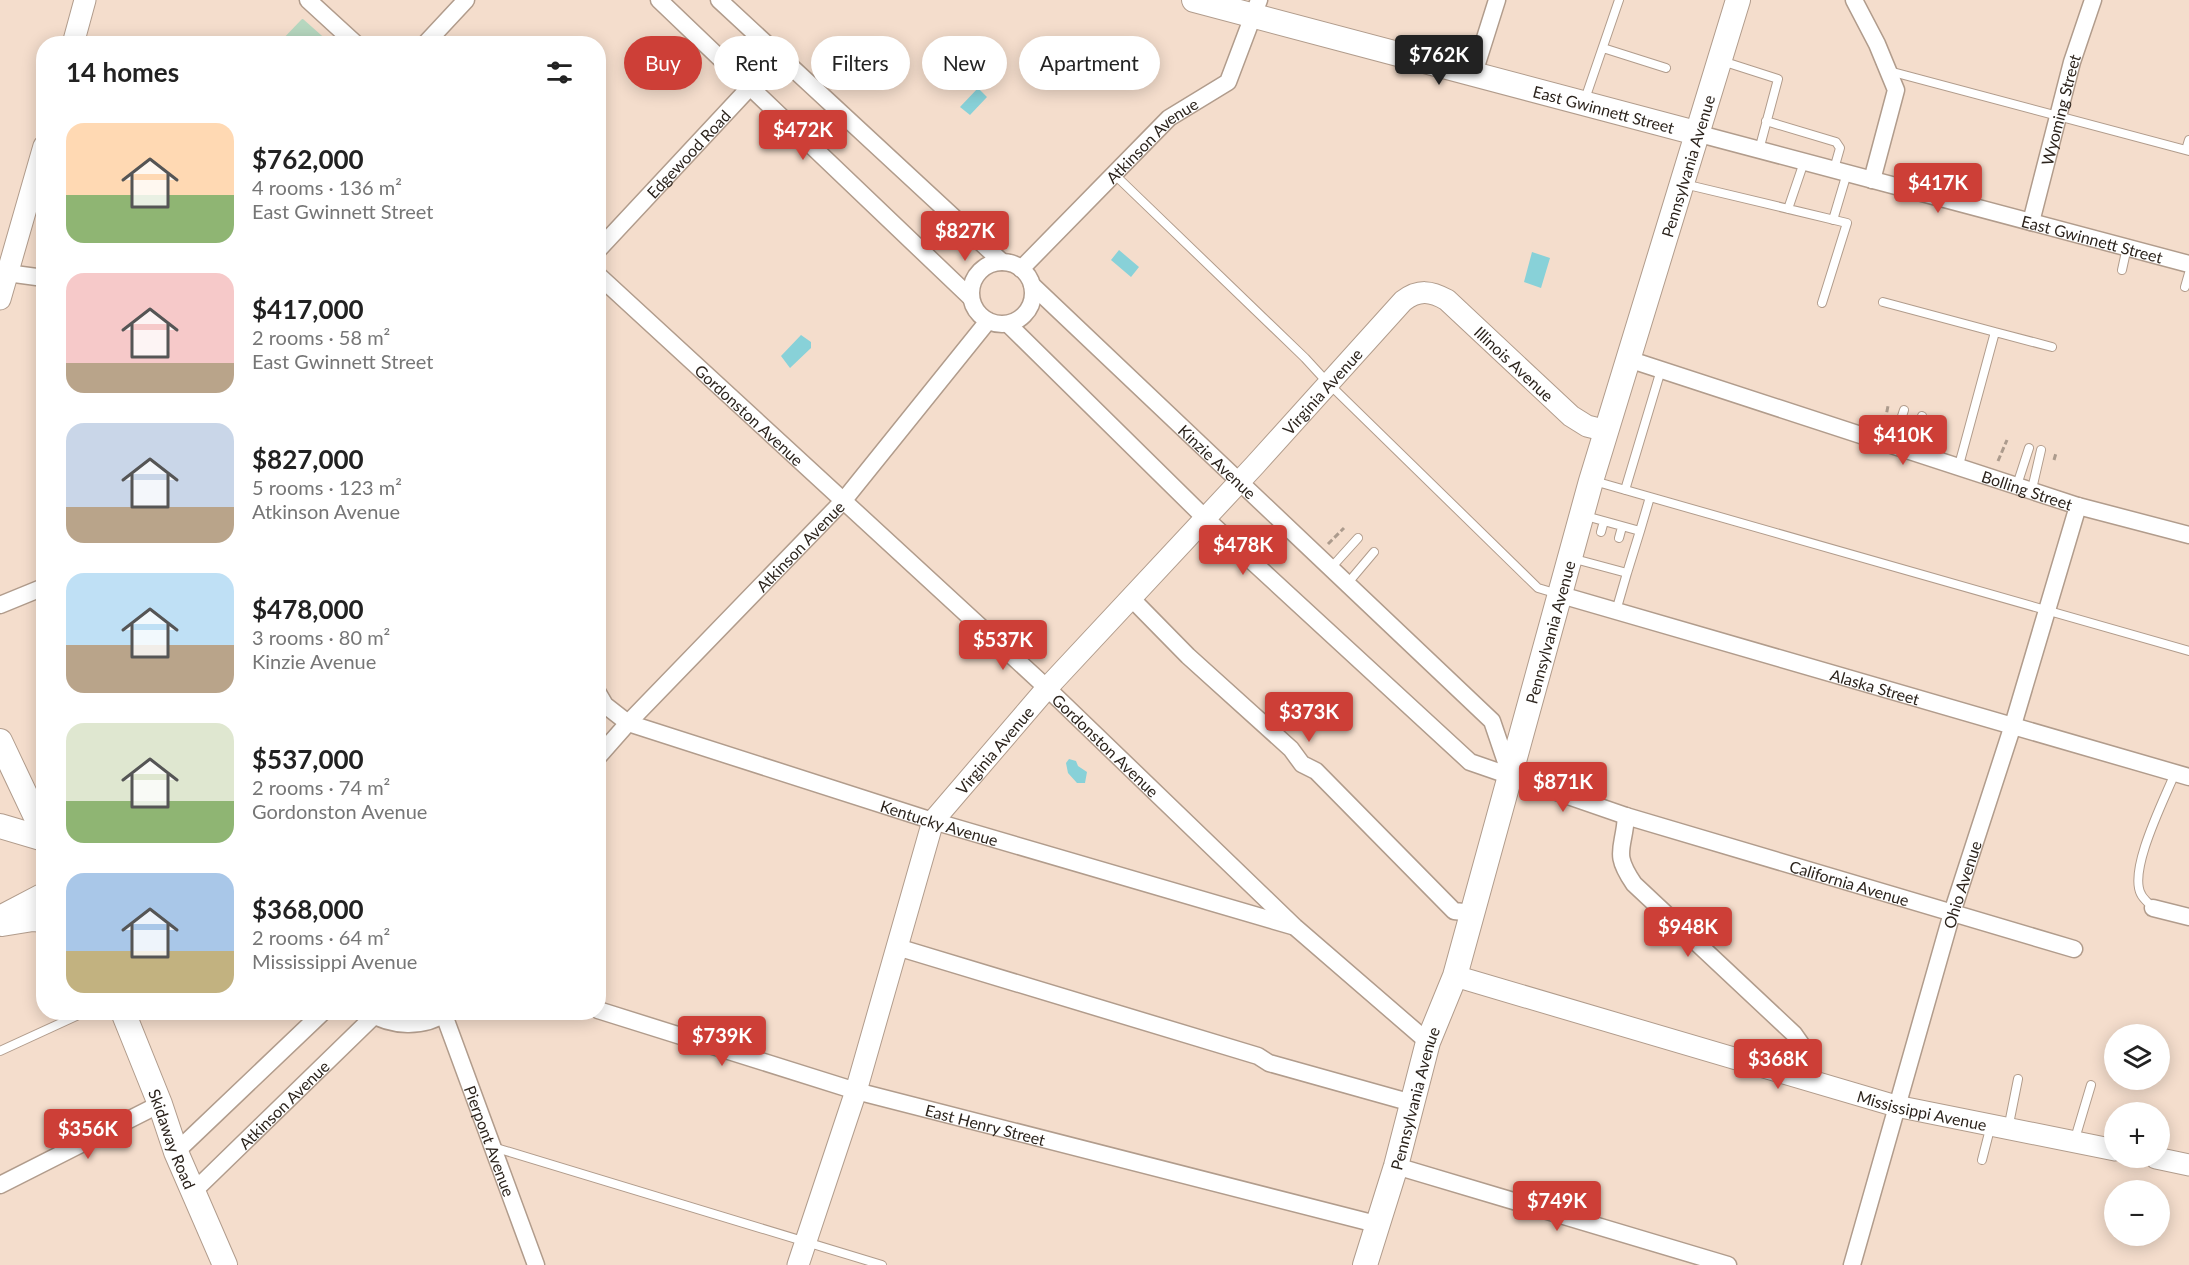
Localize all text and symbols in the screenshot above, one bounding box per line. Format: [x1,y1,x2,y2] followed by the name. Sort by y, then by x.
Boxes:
[1397,35,1481,86] pin: $762K
[624,36,702,90] chip: Buy
[714,36,799,90] chip: Rent
[811,36,910,90] chip: Filters
[922,36,1007,90] chip: New
[1019,36,1160,90] chip: Apartment
[1409,42,1469,66] text: $762K
[2036,51,2084,167] street label: Wyoming Street
[66,56,179,88] text: 14 homes
[543,56,576,89] icon: filters
[1531,81,1677,136] street label: East Gwinnett Street
[1657,92,1718,239] street label: Pennsylvania Avenue
[1102,93,1201,187] street label: Atkinson Avenue
[642,105,734,202] street label: Edgewood Road
[761,110,845,161] pin: $472K
[773,117,833,141] text: $472K
[252,143,364,175] text: $762,000
[114,147,186,219] icon: home
[1896,163,1980,214] pin: $417K
[1908,170,1968,194] text: $417K
[252,175,402,199] text: 4 rooms · 136 m²
[252,199,433,223] text: East Gwinnett Street
[2020,210,2165,266] street label: East Gwinnett Street
[923,211,1007,262] pin: $827K
[935,218,995,242] text: $827K
[252,293,364,325] text: $417,000
[114,297,186,369] icon: home
[1471,322,1558,405] street label: Illinois Avenue
[252,325,390,349] text: 2 rooms · 58 m²
[1278,344,1366,438] street label: Virginia Avenue
[252,349,433,373] text: East Gwinnett Street
[692,360,808,469] street label: Gordonston Avenue
[1861,415,1945,466] pin: $410K
[1175,420,1260,502] street label: Kinzie Avenue
[1873,422,1933,446] text: $410K
[252,443,364,475] text: $827,000
[114,447,186,519] icon: home
[1979,466,2075,513] street label: Bolling Street
[252,475,402,499] text: 5 rooms · 123 m²
[752,497,848,595] street label: Atkinson Avenue
[252,499,400,523] text: Atkinson Avenue
[1201,525,1285,576] pin: $478K
[1213,532,1273,556] text: $478K
[1521,558,1578,706] street label: Pennsylvania Avenue
[252,593,364,625] text: $478,000
[114,597,186,669] icon: home
[961,620,1045,671] pin: $537K
[252,625,390,649] text: 3 rooms · 80 m²
[973,627,1033,651] text: $537K
[252,649,376,673] text: Kinzie Avenue
[1828,664,1922,708] street label: Alaska Street
[1049,689,1163,800] street label: Gordonston Avenue
[1267,692,1351,743] pin: $373K
[1279,699,1339,723] text: $373K
[951,702,1037,798] street label: Virginia Avenue
[252,743,364,775] text: $537,000
[114,747,186,819] icon: home
[1521,762,1605,813] pin: $871K
[1533,769,1593,793] text: $871K
[252,775,390,799] text: 2 rooms · 74 m²
[878,795,1001,849] street label: Kentucky Avenue
[252,799,427,823] text: Gordonston Avenue
[1939,838,1984,930] street label: Ohio Avenue
[1787,856,1912,909] street label: California Avenue
[252,893,364,925] text: $368,000
[114,897,186,969] icon: home
[1646,907,1730,958] pin: $948K
[1658,914,1718,938] text: $948K
[252,925,390,949] text: 2 rooms · 64 m²
[252,949,417,973] text: Mississippi Avenue
[680,1016,764,1067] pin: $739K
[692,1023,752,1047] text: $739K
[1386,1024,1443,1172] street label: Pennsylvania Avenue
[2104,1024,2170,1246] map controls
[2104,1024,2170,1090] button: layers
[1736,1039,1820,1090] pin: $368K
[1748,1046,1808,1070] text: $368K
[234,1056,332,1152] street label: Atkinson Avenue
[461,1083,519,1199] street label: Pierpont Avenue
[145,1086,200,1191] street label: Skidaway Road
[1855,1086,1988,1134] street label: Mississippi Avenue
[923,1100,1048,1149] street label: East Henry Street
[2104,1102,2170,1168] button: +
[46,1109,130,1160] pin: $356K
[58,1116,118,1140] text: $356K
[2104,1180,2170,1246] button: −
[1515,1181,1599,1232] pin: $749K
[1527,1188,1587,1212] text: $749K

